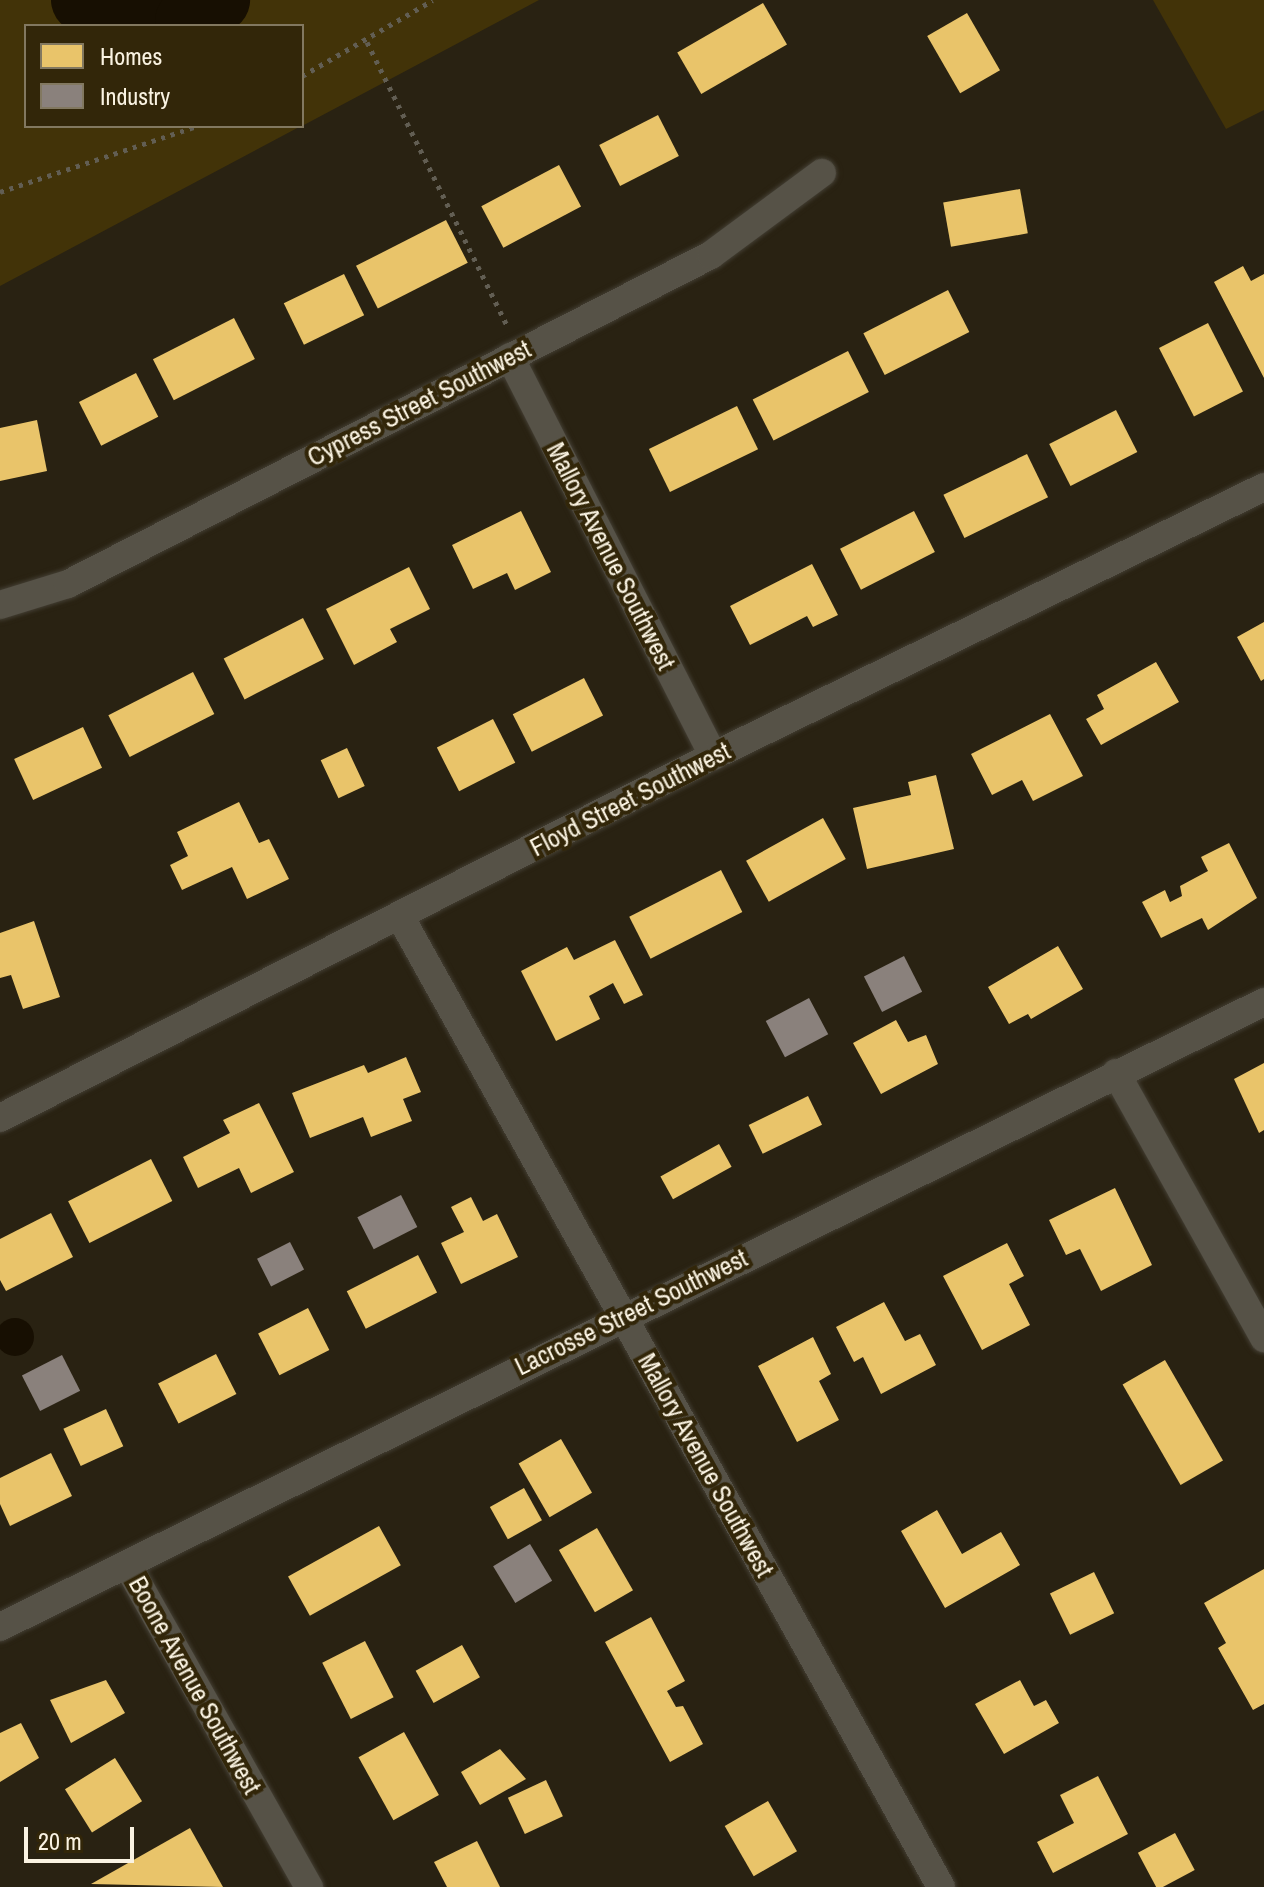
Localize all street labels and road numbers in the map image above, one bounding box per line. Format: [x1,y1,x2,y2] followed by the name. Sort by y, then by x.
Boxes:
[302,333,536,473] street label: Cypress Street Southwest
[540,437,682,675] street label: Mallory Avenue Southwest
[525,735,735,863] street label: Floyd Street Southwest
[510,1242,752,1382] street label: Lacrosse Street Southwest
[631,1347,781,1583] street label: Mallory Avenue Southwest
[122,1570,268,1800] street label: Boone Avenue Southwest

